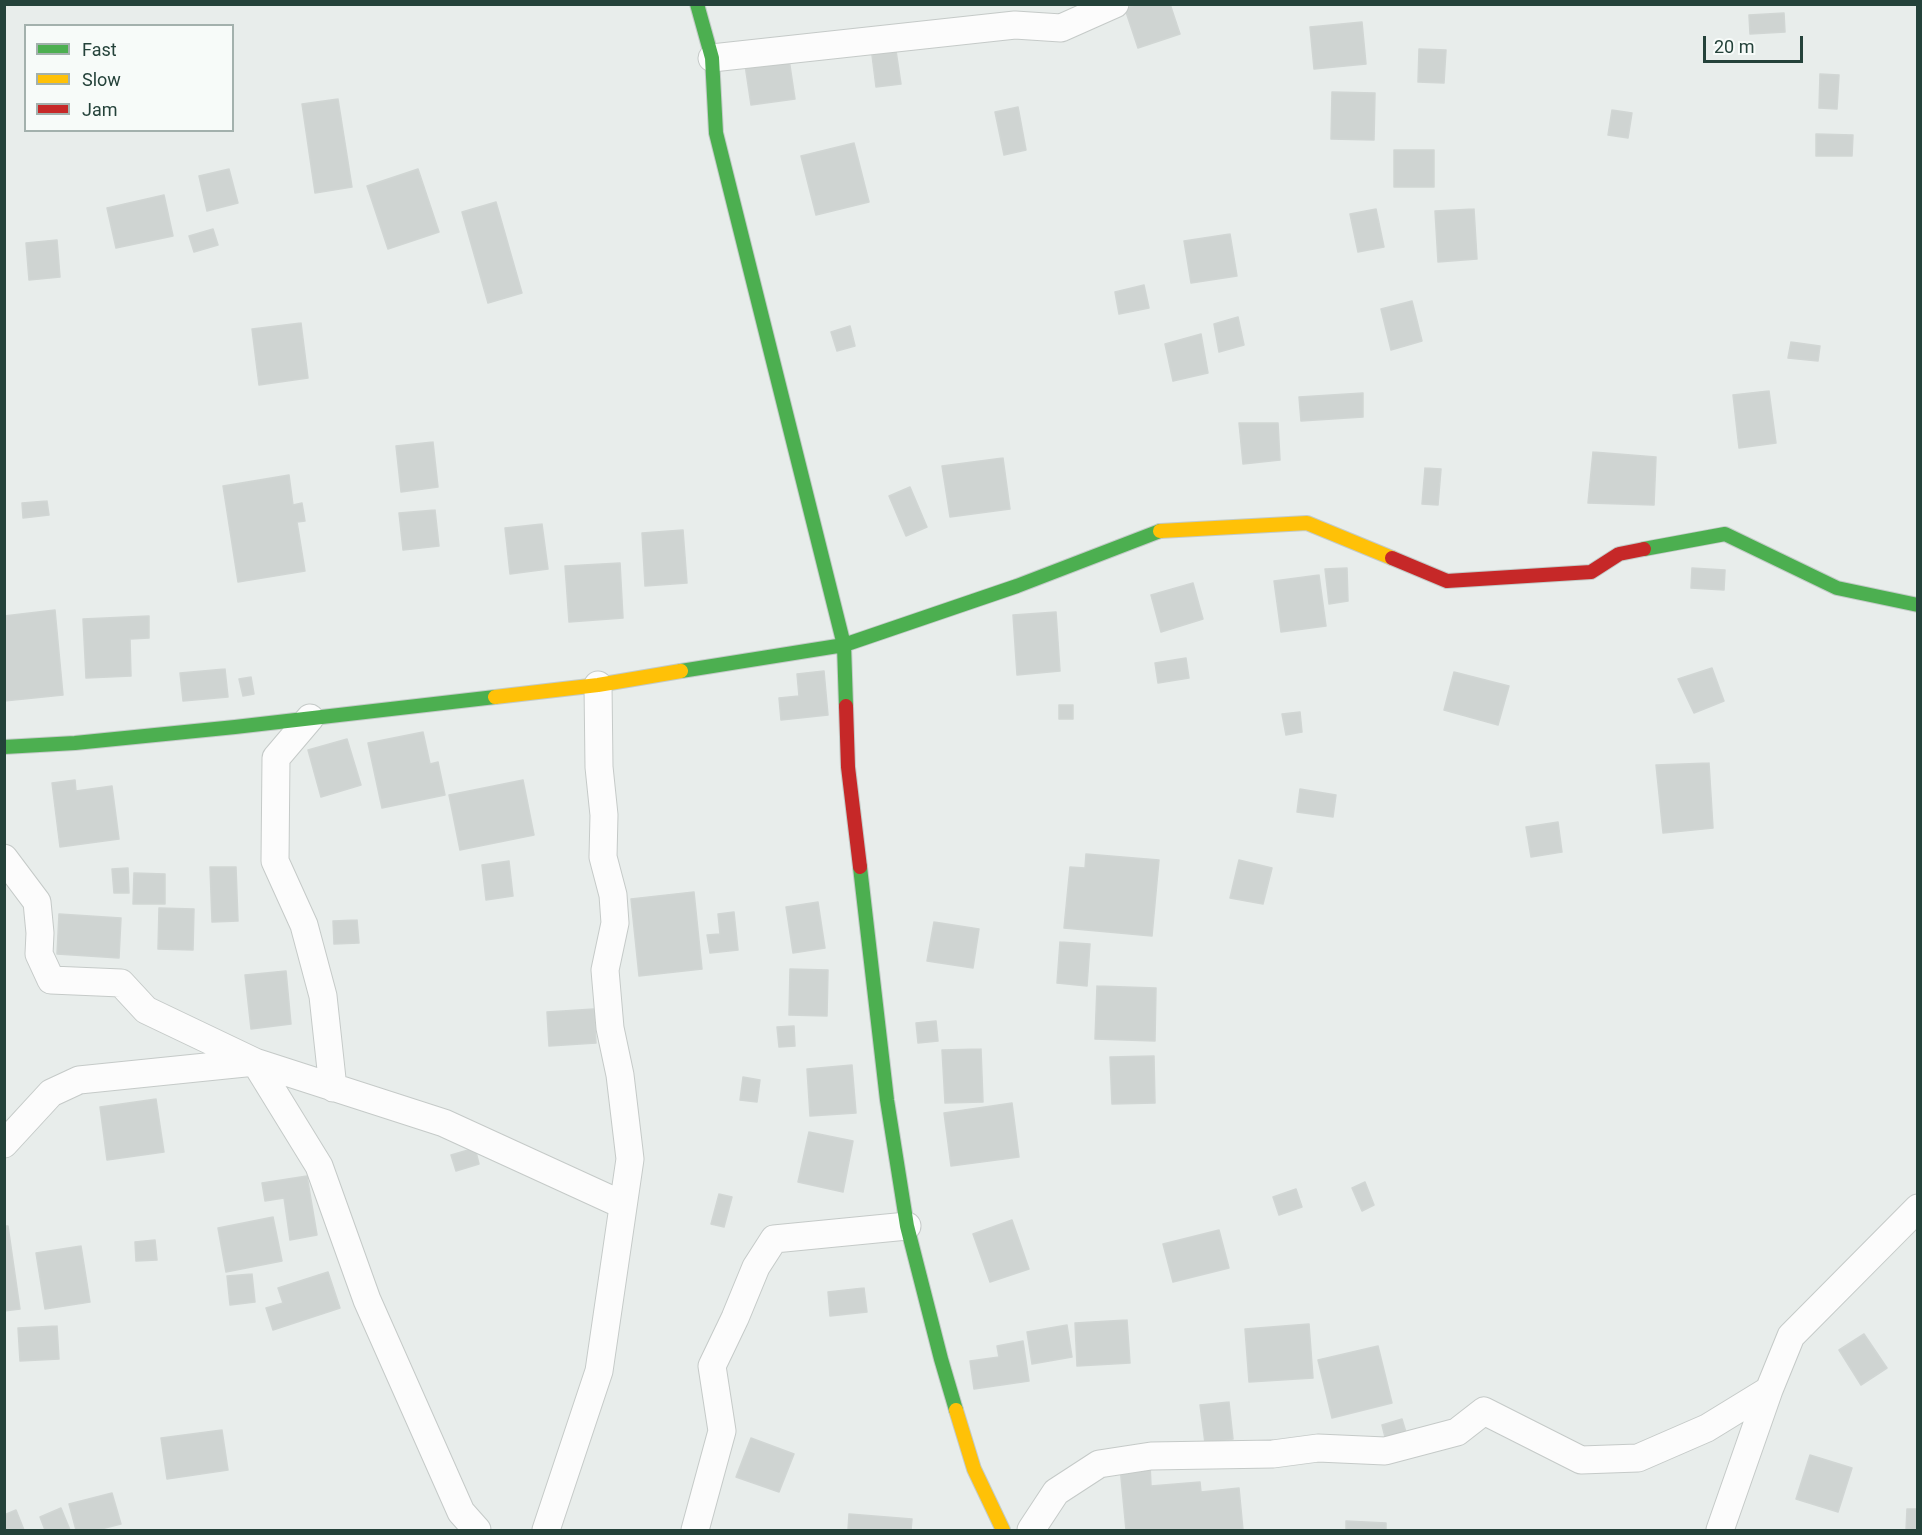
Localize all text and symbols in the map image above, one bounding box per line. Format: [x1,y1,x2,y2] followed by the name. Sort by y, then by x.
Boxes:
[24,24,234,132] legend
[1706,24,1806,62] scale bar
[1714,36,1754,57] text: 20 m
[82,39,117,60] text: Fast
[82,69,121,90] text: Slow
[82,99,118,120] text: Jam

